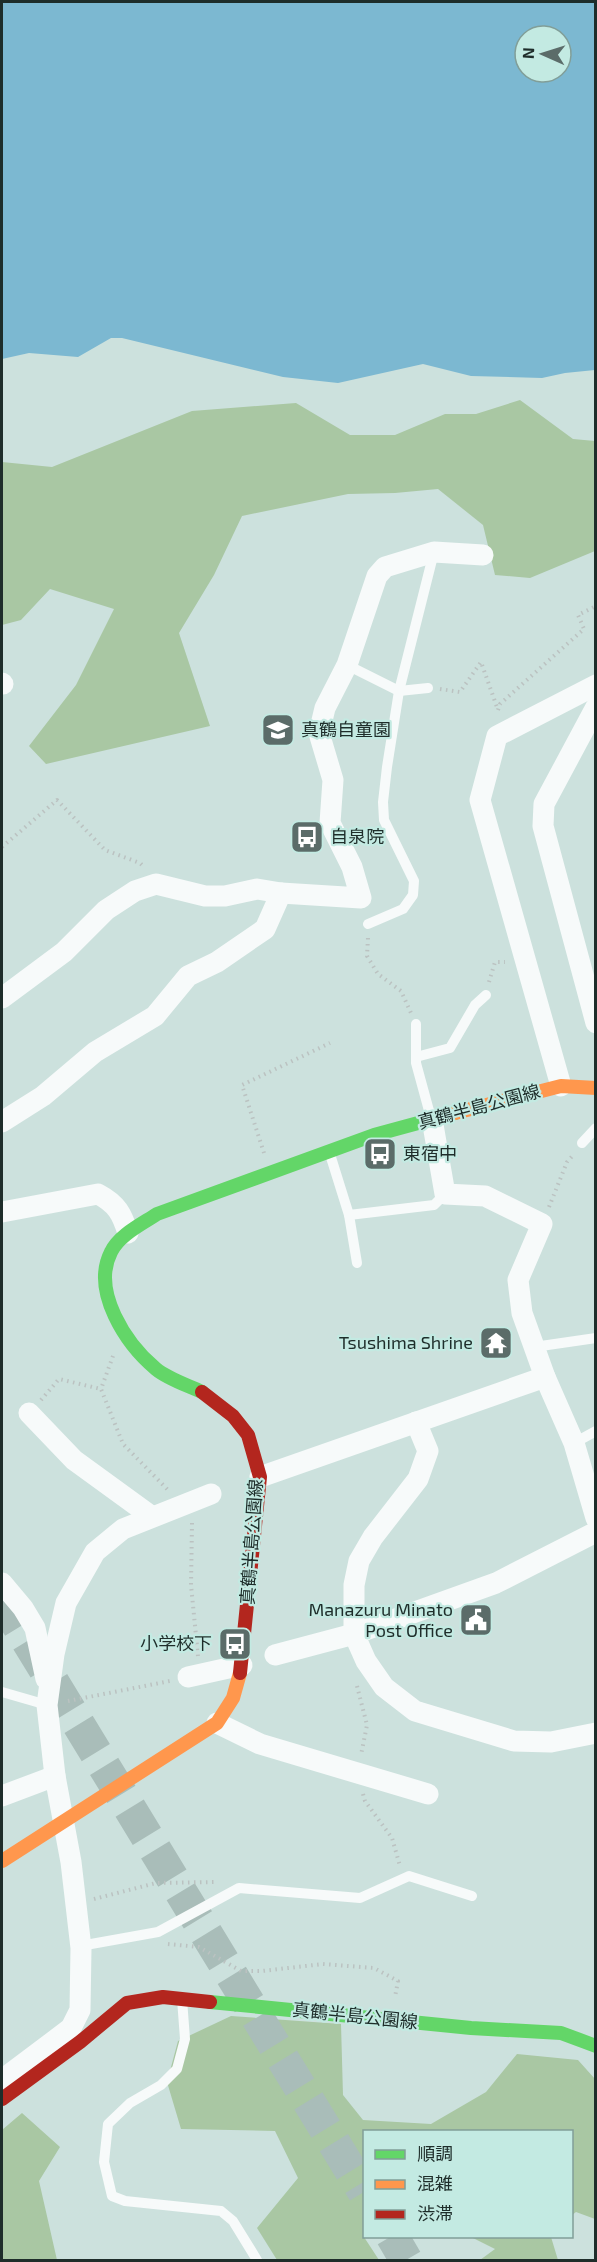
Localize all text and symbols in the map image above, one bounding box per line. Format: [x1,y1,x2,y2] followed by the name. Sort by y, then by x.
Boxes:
[513,24,573,84] north arrow
[518,47,537,59] text: N
[260,712,296,748] school or university icon: 真鶴自童園
[301,718,391,740] place label: 真鶴自童園
[289,819,325,855] bus stop icon: 自泉院
[330,825,384,847] place label: 自泉院
[415,1079,542,1133] street label: 真鶴半島公園線
[362,1136,398,1172] bus stop icon: 東宿中
[403,1142,457,1164] place label: 東宿中
[478,1325,514,1361] temple icon: Tsushima Shrine
[339,1331,473,1353] place label: Tsushima Shrine
[236,1478,266,1606] street label: 真鶴半島公園線
[308,1598,453,1641] place label: Manazuru Minato Post Office
[458,1602,494,1638] public building icon: Manazuru Minato Post Office
[217,1626,253,1662] bus stop icon: 小学校下
[140,1632,212,1654] place label: 小学校下
[291,1997,419,2033] street label: 真鶴半島公園線
[363,2130,573,2238] legend
[417,2142,453,2164] text: 順調
[417,2172,453,2194] text: 混雑
[417,2202,453,2224] text: 渋滞

